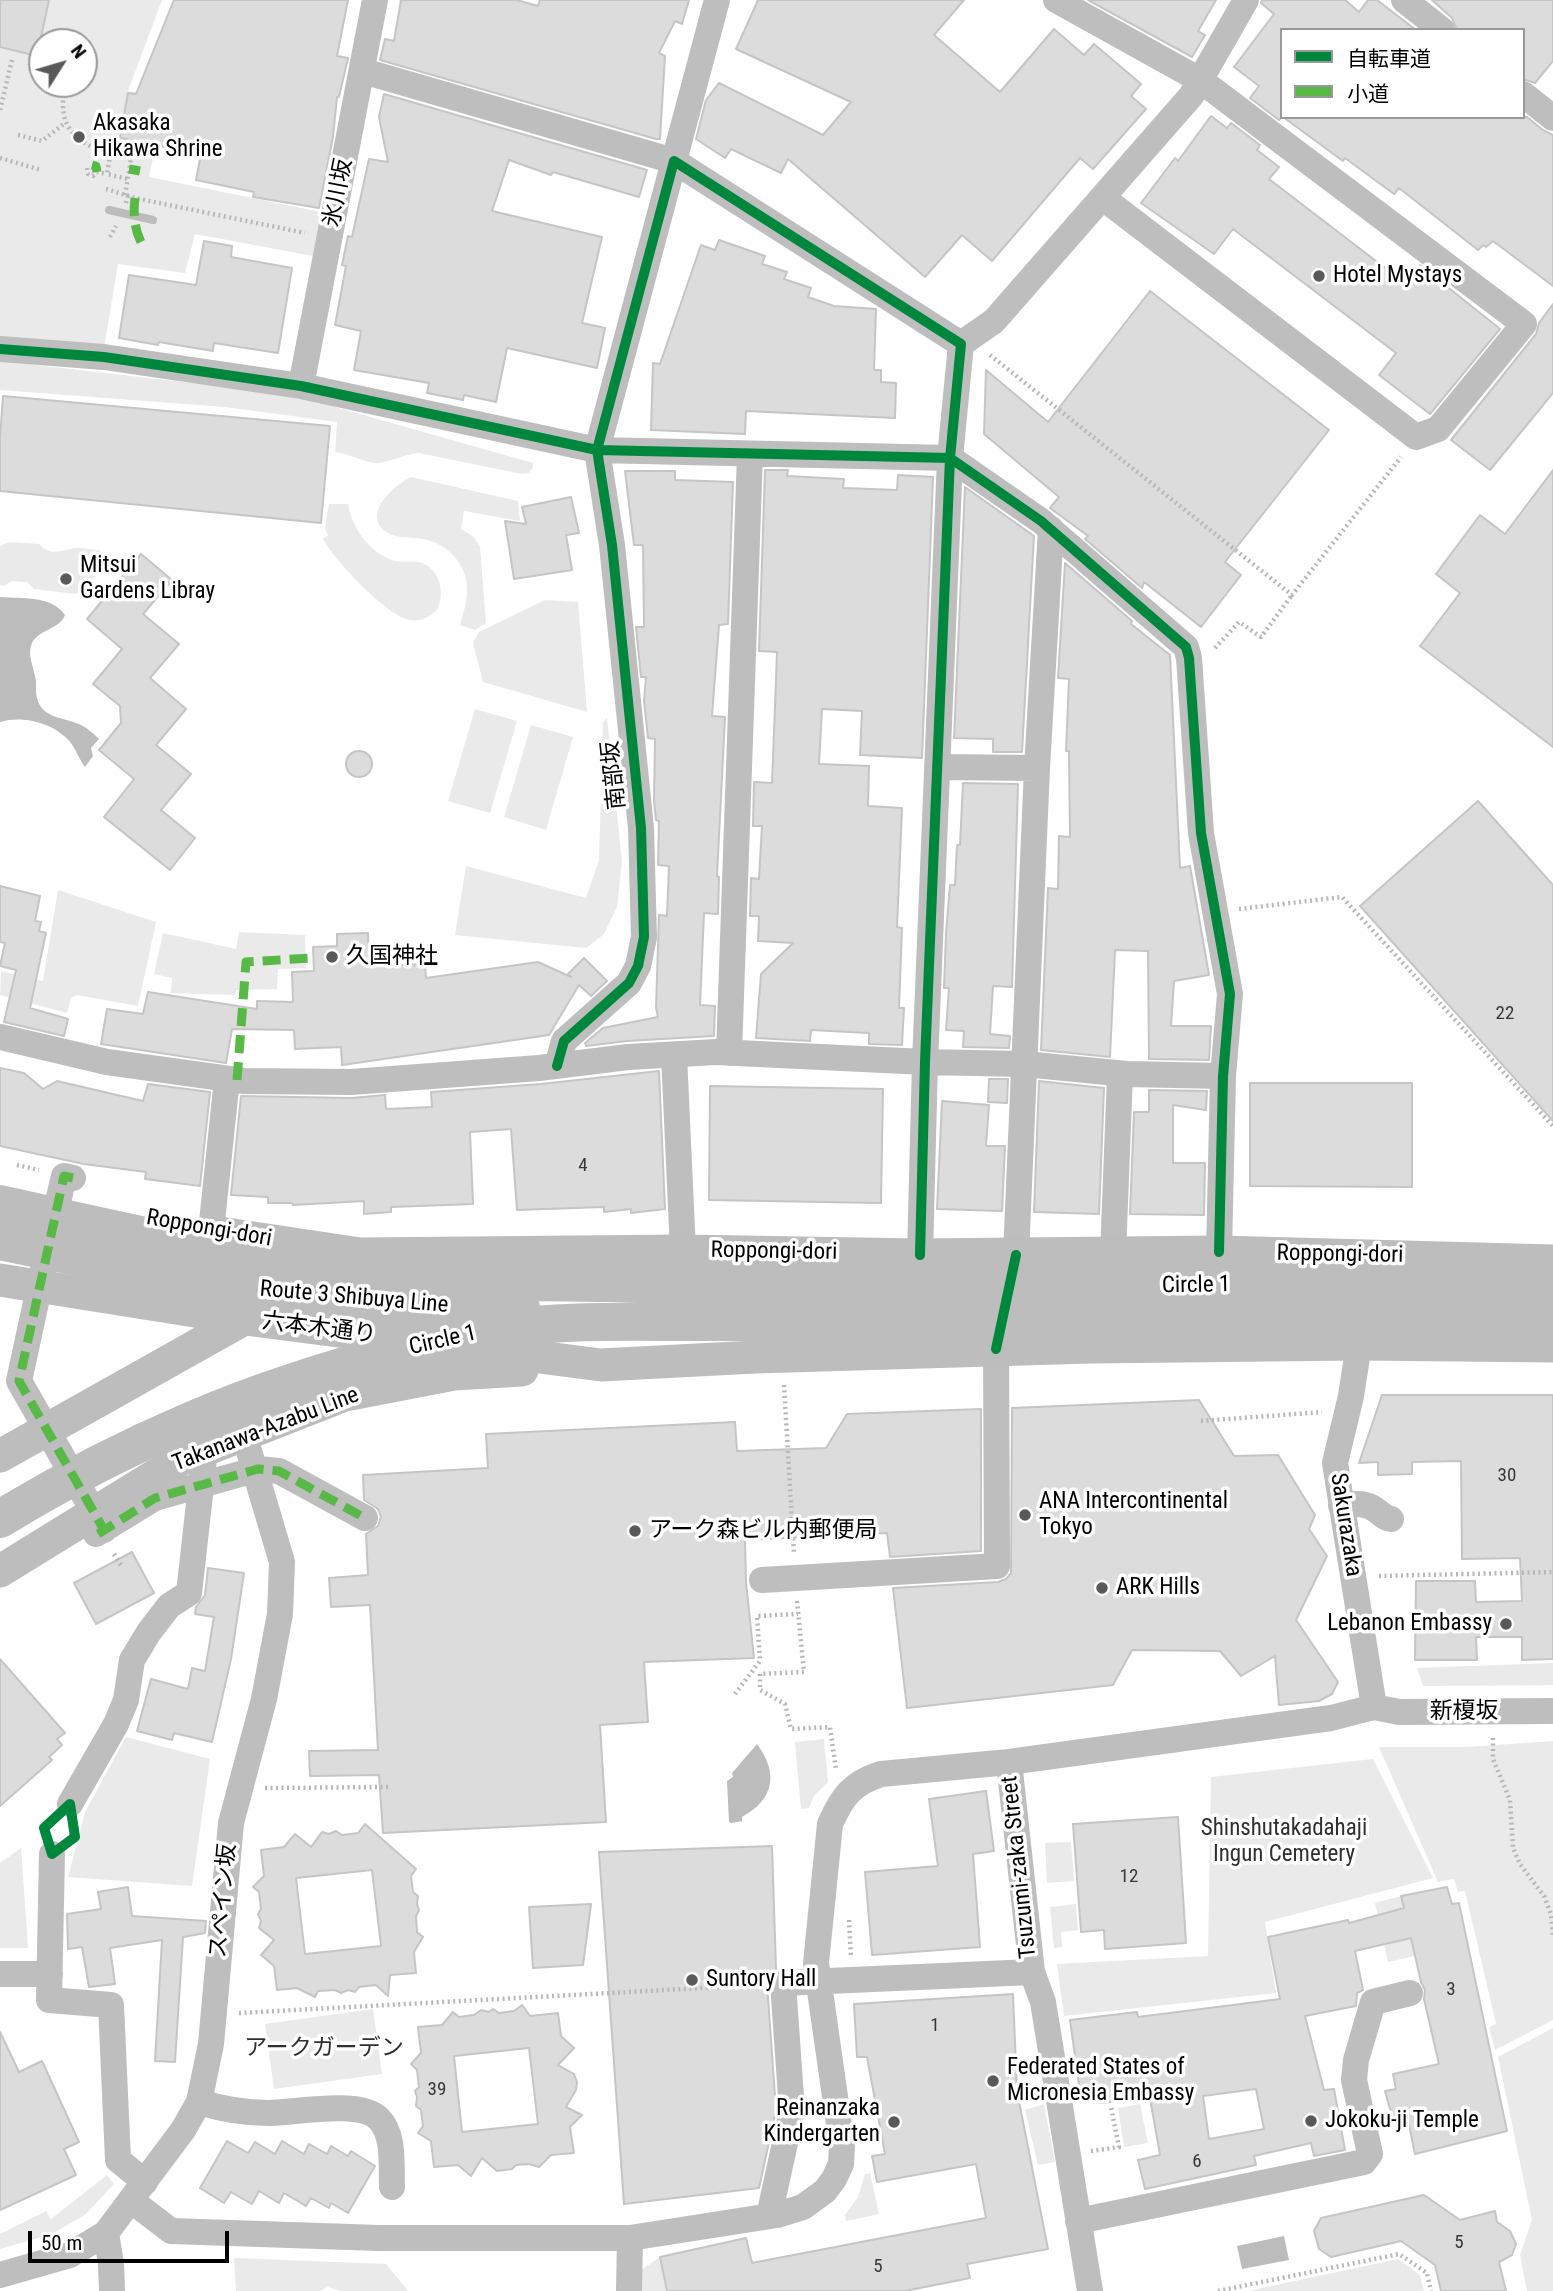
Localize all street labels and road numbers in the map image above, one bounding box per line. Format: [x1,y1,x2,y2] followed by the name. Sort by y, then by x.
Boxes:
[319,157,359,229] street label: 氷川坂
[598,739,632,811] street label: 南部坂
[144,1204,274,1254] street label: Roppongi-dori
[710,1237,838,1267] street label: Roppongi-dori
[1276,1240,1404,1270] street label: Roppongi-dori
[1162,1272,1230,1300] street label: Circle 1
[259,1276,449,1320] street label: Route 3 Shibuya Line
[260,1308,378,1350] street label: 六本木通り
[407,1320,479,1362] street label: Circle 1
[169,1382,363,1478] street label: Takanawa-Azabu Line
[1323,1471,1367,1579] street label: Sakurazaka
[1430,1698,1498,1726] street label: 新榎坂
[997,1774,1043,1960] street label: Tsuzumi-zaka Street
[205,1843,243,1959] street label: スペイン坂

